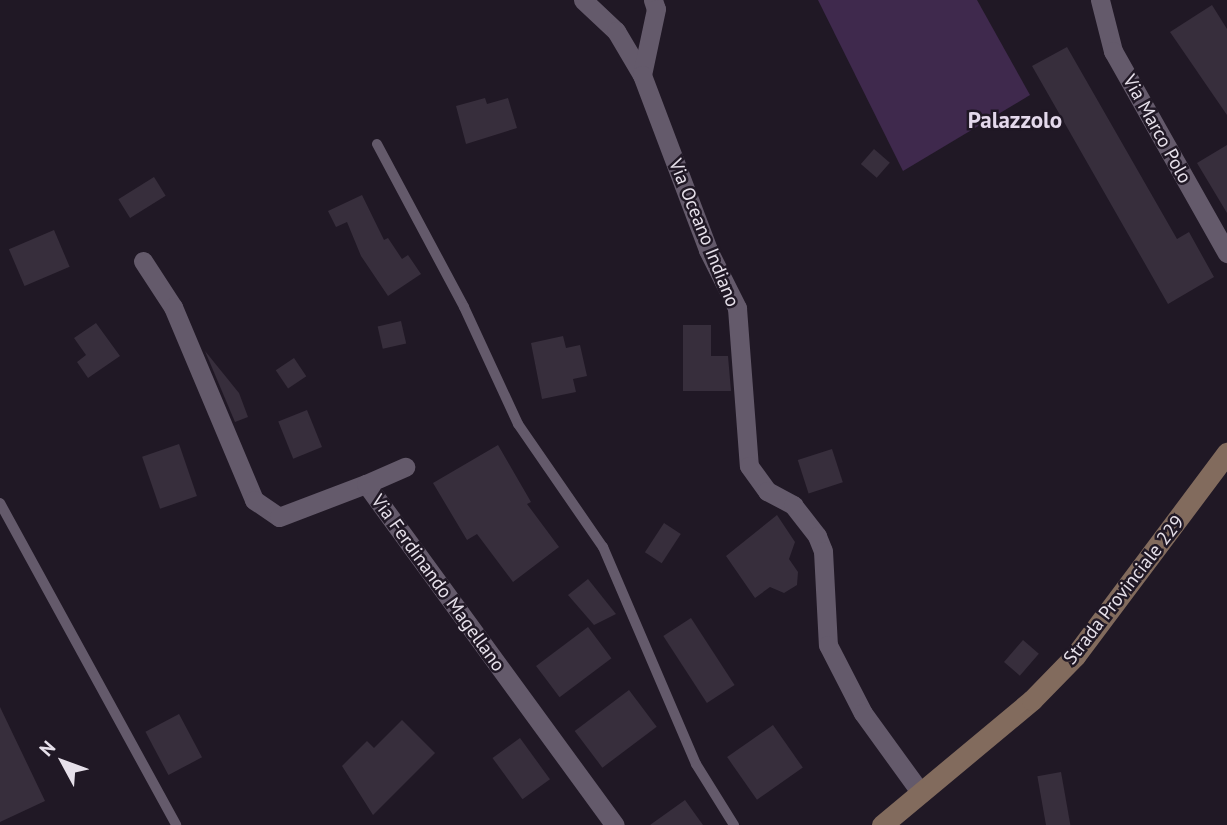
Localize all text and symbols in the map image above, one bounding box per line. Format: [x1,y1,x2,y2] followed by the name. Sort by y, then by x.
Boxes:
[1118,71,1196,187] street label: Via Marco Polo
[968,106,1062,134] district label: Palazzolo
[664,156,744,310] street label: Via Oceano Indiano
[366,490,510,676] street label: Via Ferdinando Magellano
[1059,511,1189,669] street label: Strada Provinciale 229
[28,727,98,797] north arrow
[34,736,60,761] text: N

